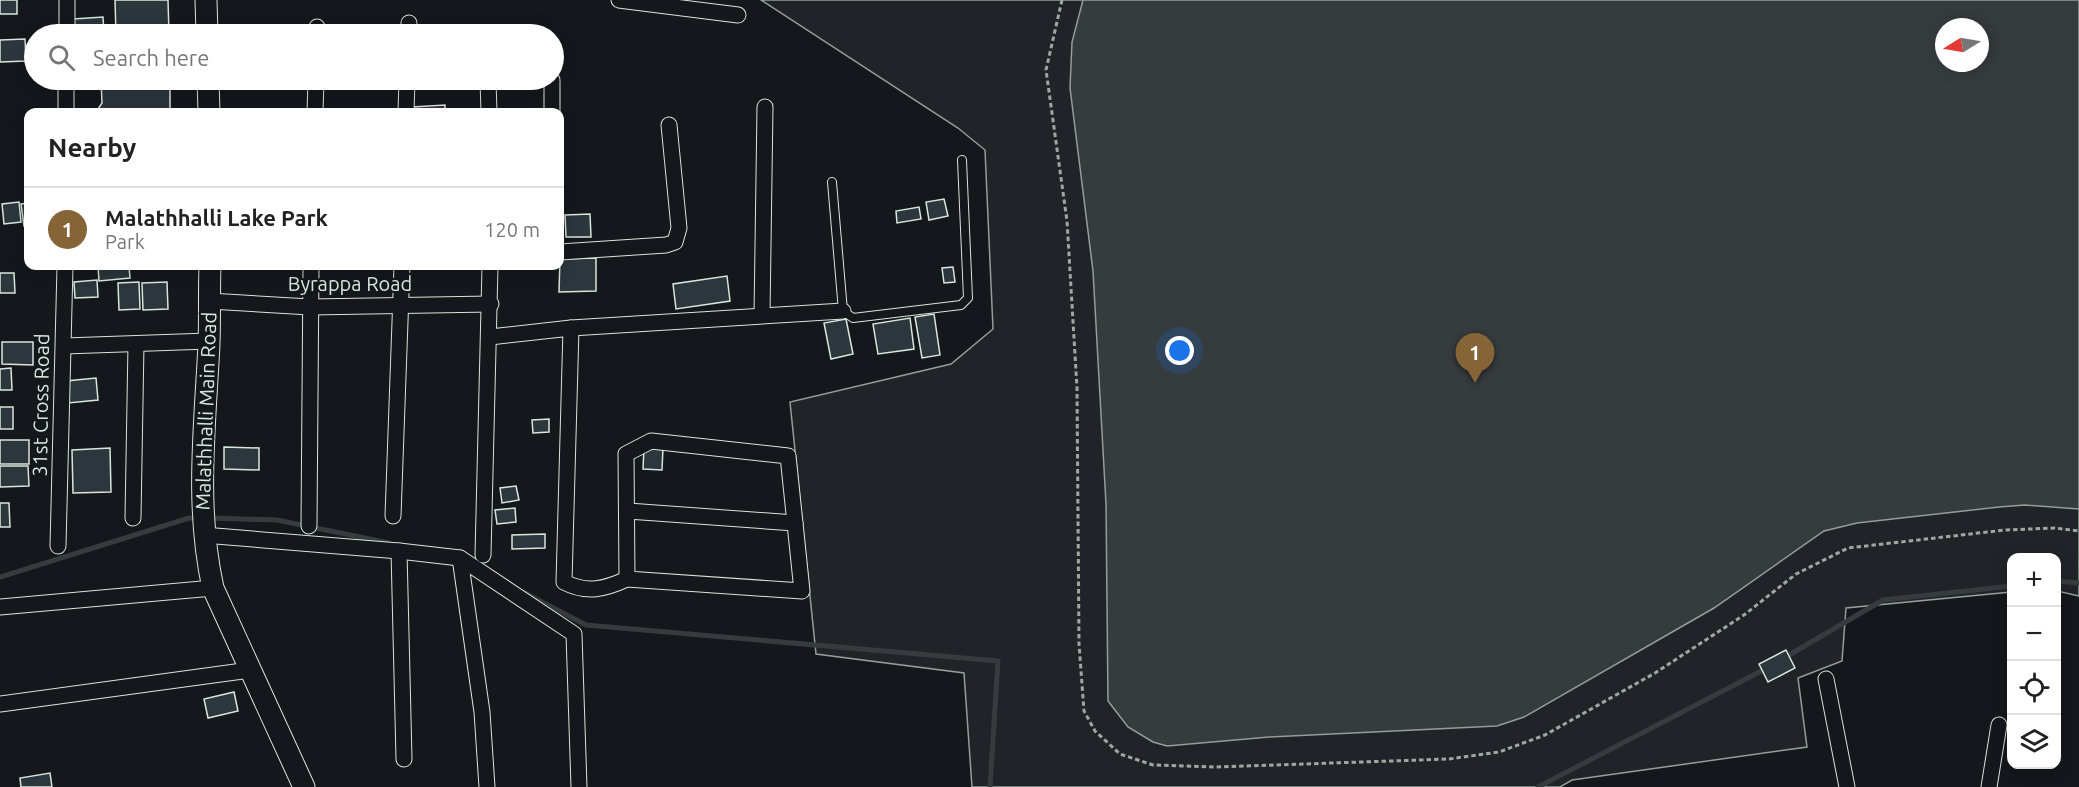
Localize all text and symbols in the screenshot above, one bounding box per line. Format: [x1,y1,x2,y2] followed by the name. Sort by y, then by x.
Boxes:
[1935,18,1989,72] north arrow
[24,24,564,90] search box
[45,41,78,74] icon: search
[93,45,209,70] text: Search here
[48,133,136,162] text: Nearby
[105,205,328,230] text: Malathhalli Lake Park
[62,218,73,241] text: 1
[484,218,540,241] text: 120 m
[105,230,145,253] text: Park
[288,272,412,295] street label: Byrappa Road
[191,311,220,511] street label: Malathhalli Main Road
[28,333,53,477] street label: 31st Cross Road
[1456,334,1494,383] pin: 1
[1165,336,1194,365] your location
[2007,553,2061,769] map controls
[2007,553,2061,607] button: +
[2007,607,2061,661] button: −
[2007,661,2061,715] button: locate
[2007,715,2061,769] button: layers

